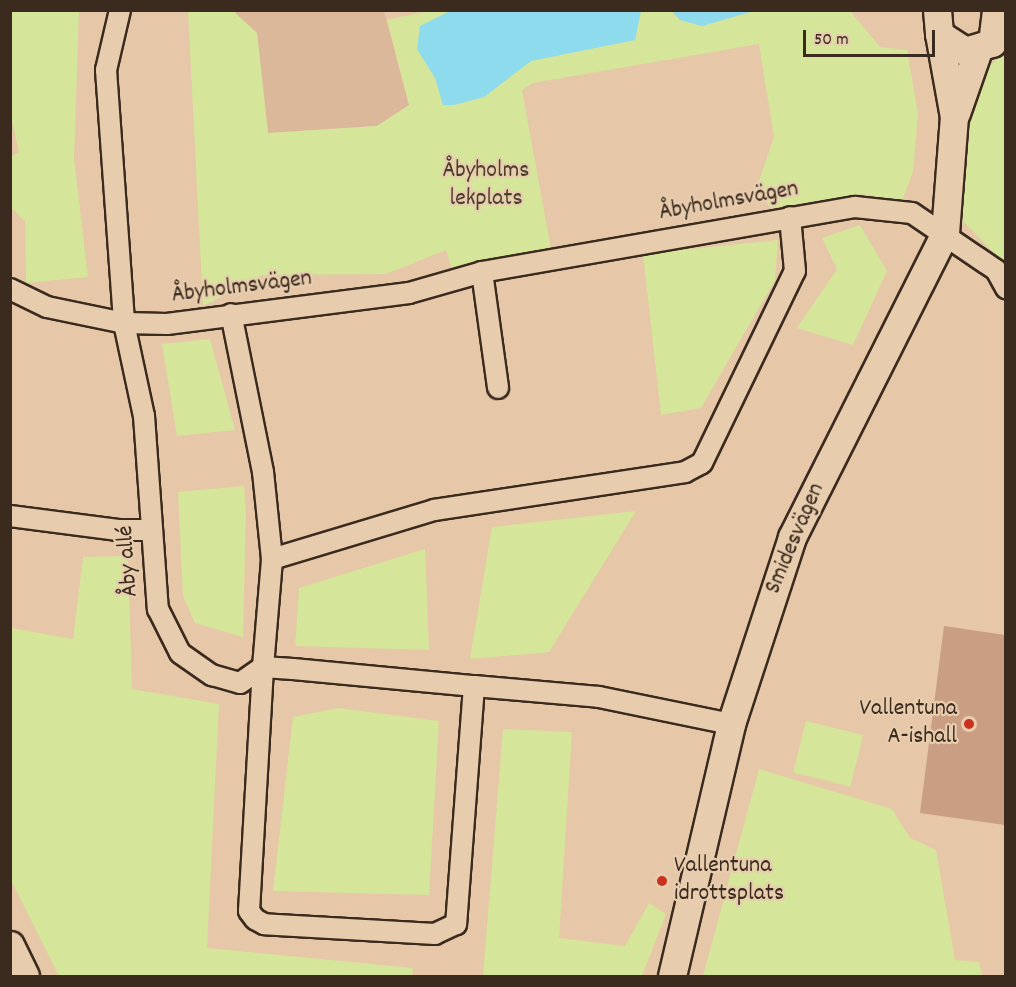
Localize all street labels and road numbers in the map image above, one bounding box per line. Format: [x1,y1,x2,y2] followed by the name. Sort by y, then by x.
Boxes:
[657,176,801,228] street label: Åbyholmsvägen
[170,265,314,311] street label: Åbyholmsvägen
[760,479,832,599] street label: Smidesvägen
[112,525,146,597] street label: Åby allé

